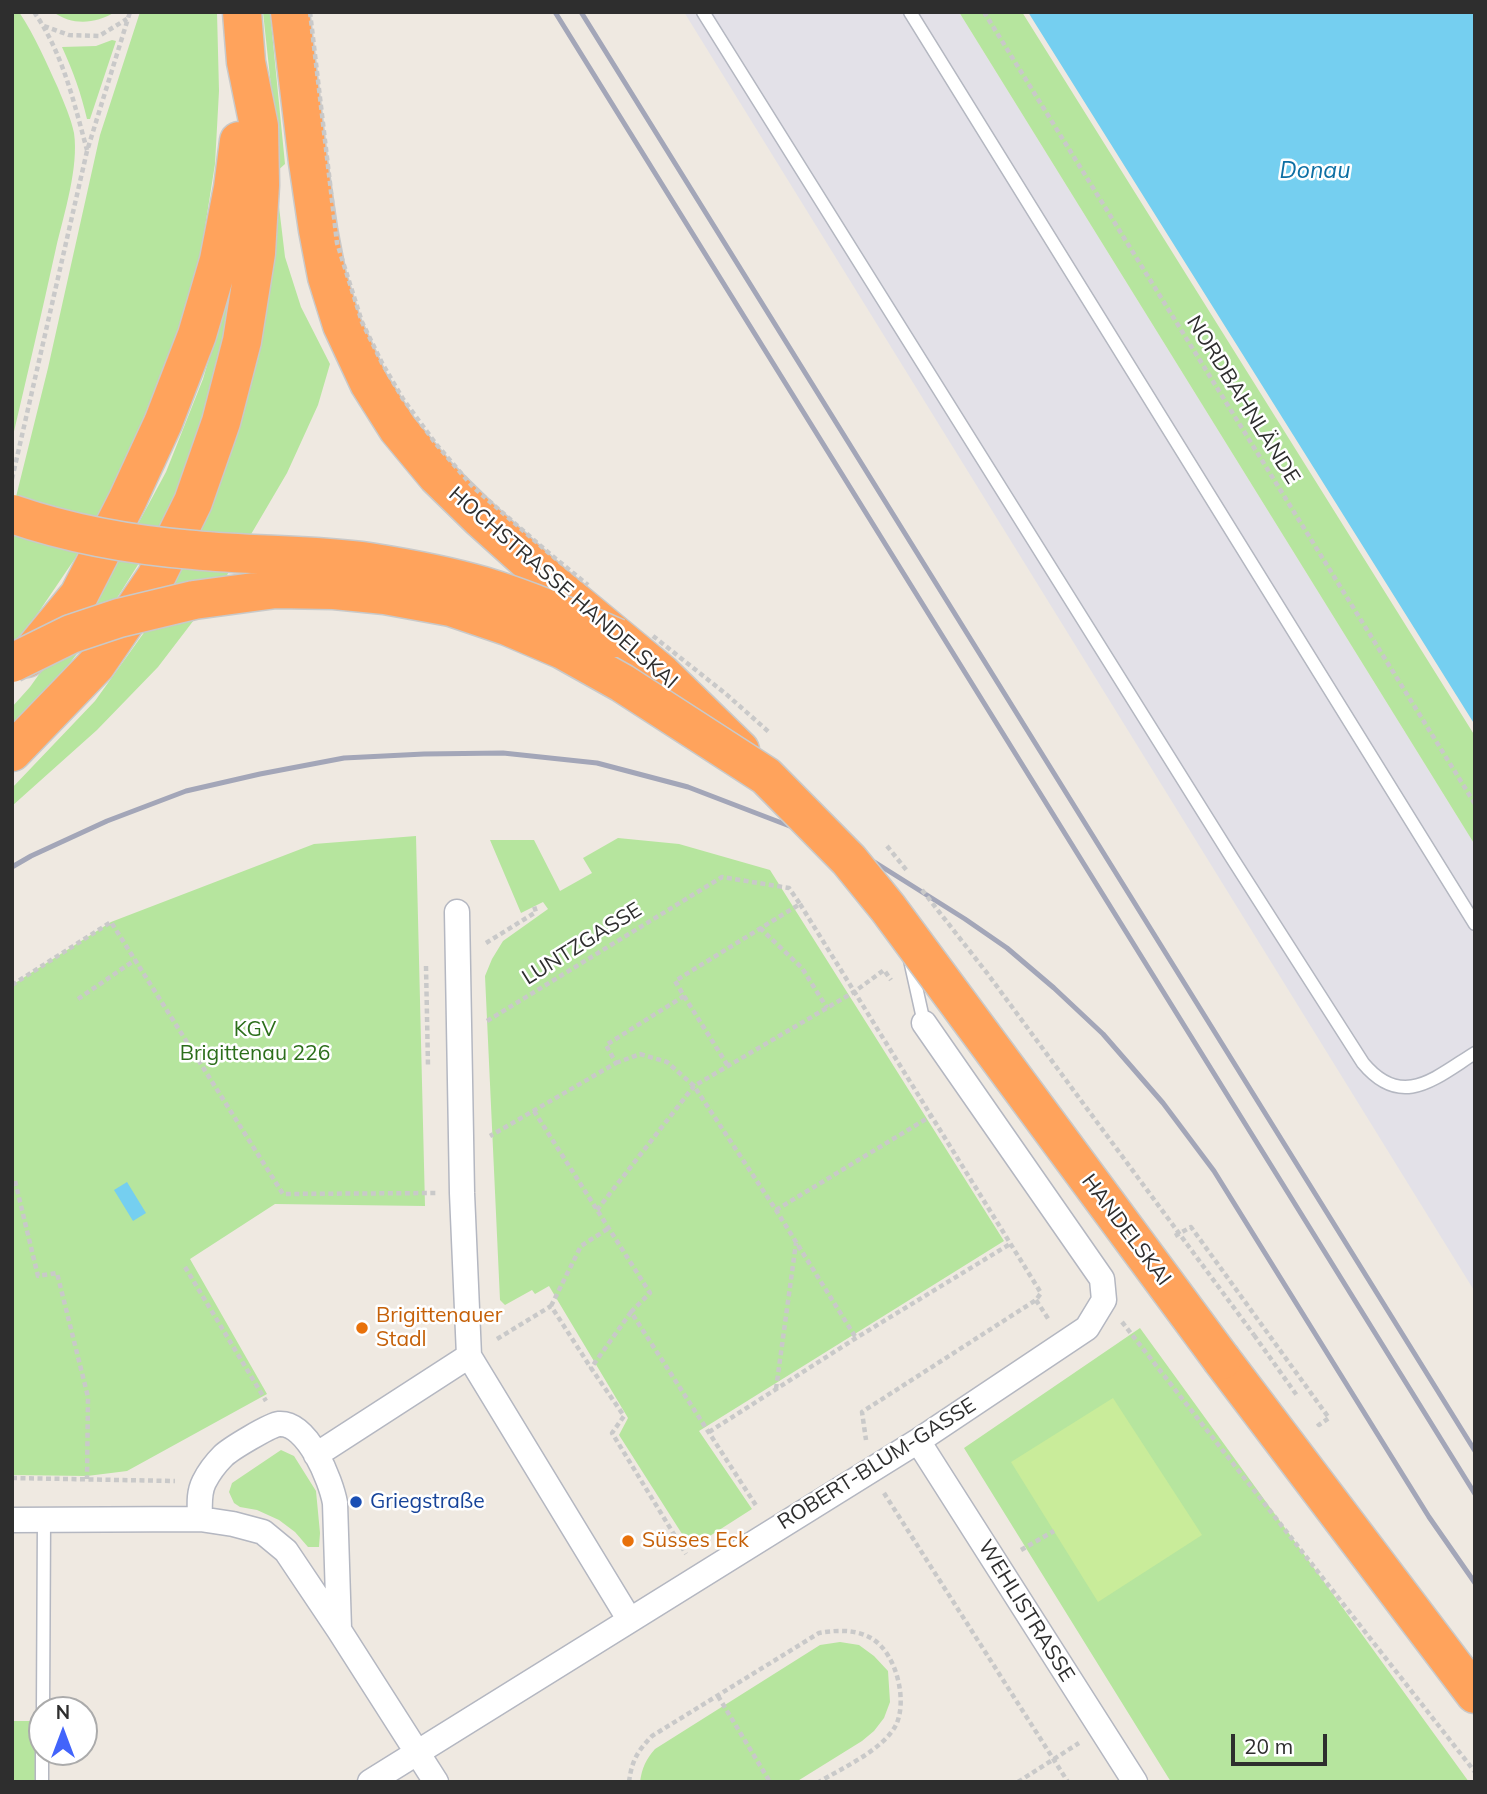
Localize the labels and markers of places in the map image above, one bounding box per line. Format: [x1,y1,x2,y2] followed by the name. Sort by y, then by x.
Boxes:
[376,1303,502,1353] place label: Brigittenauer Stadl
[354,1320,370,1336] marker: Brigittenauer Stadl
[370,1489,485,1515] place label: Griegstraße
[348,1494,364,1510] marker: Griegstraße
[642,1528,749,1554] place label: Süsses Eck
[620,1533,636,1549] marker: Süsses Eck

